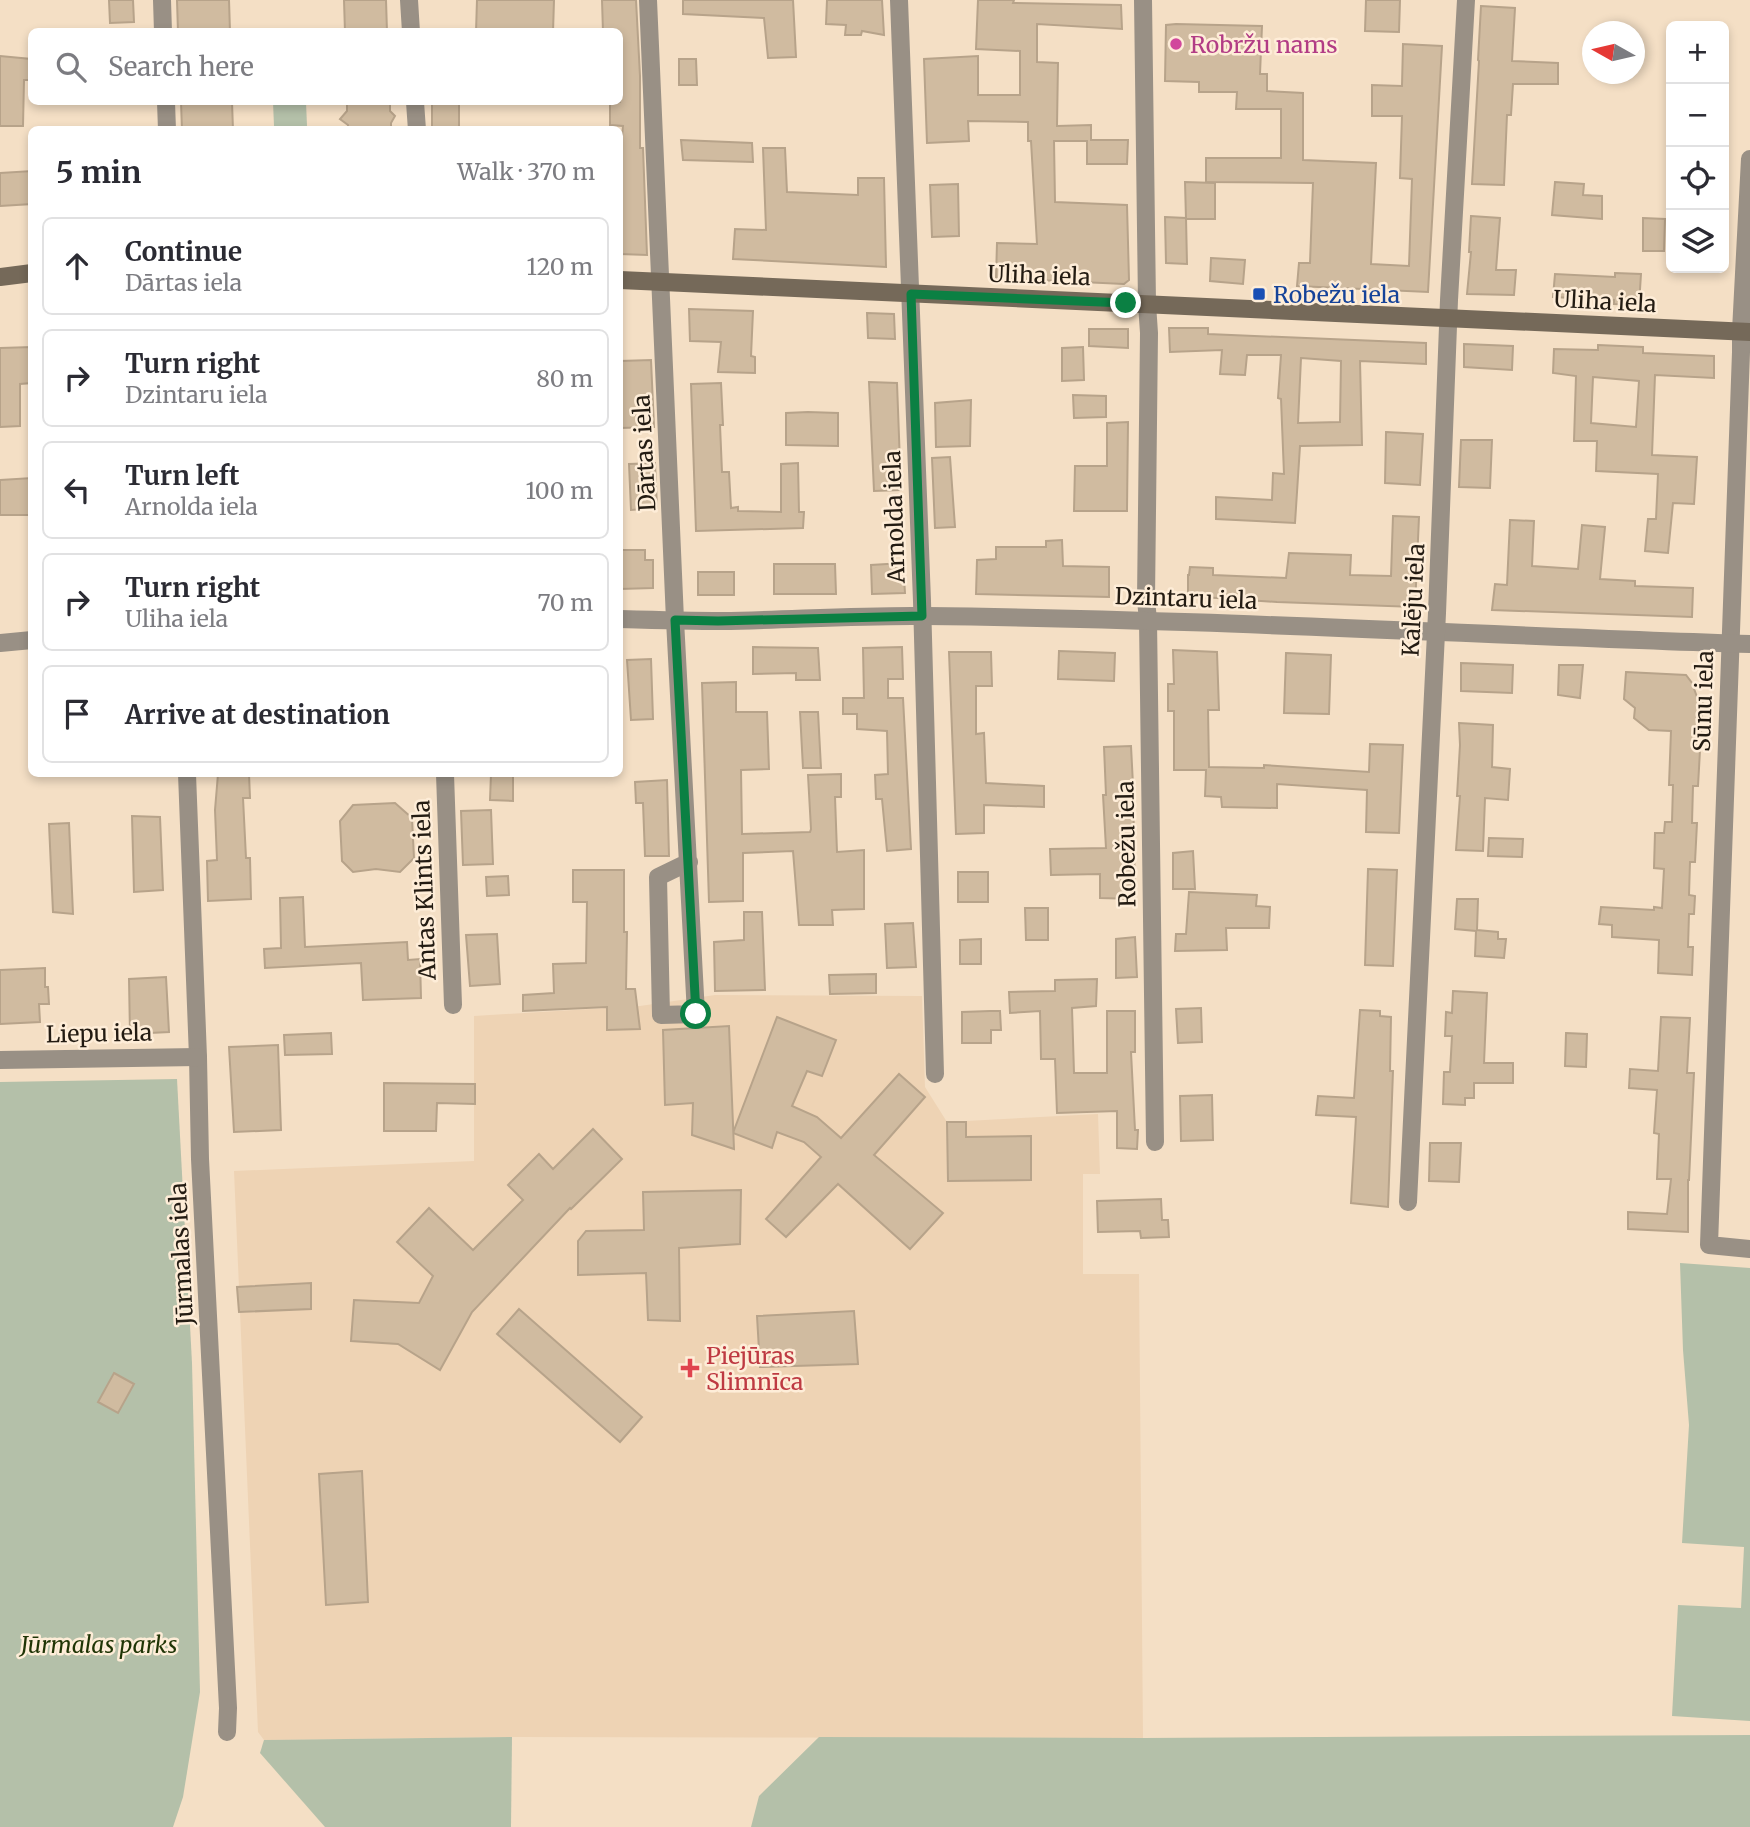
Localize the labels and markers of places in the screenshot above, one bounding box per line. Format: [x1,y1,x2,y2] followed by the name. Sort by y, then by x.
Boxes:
[1190,30,1338,59] place label: Robržu nams
[1168,36,1184,52] marker: Robržu nams
[1273,280,1400,309] place label: Robežu iela
[1251,286,1267,302] marker: Robežu iela
[706,1341,803,1396] place label: Piejūras Slimnīca
[680,1358,700,1378] marker: Piejūras Slimnīca

